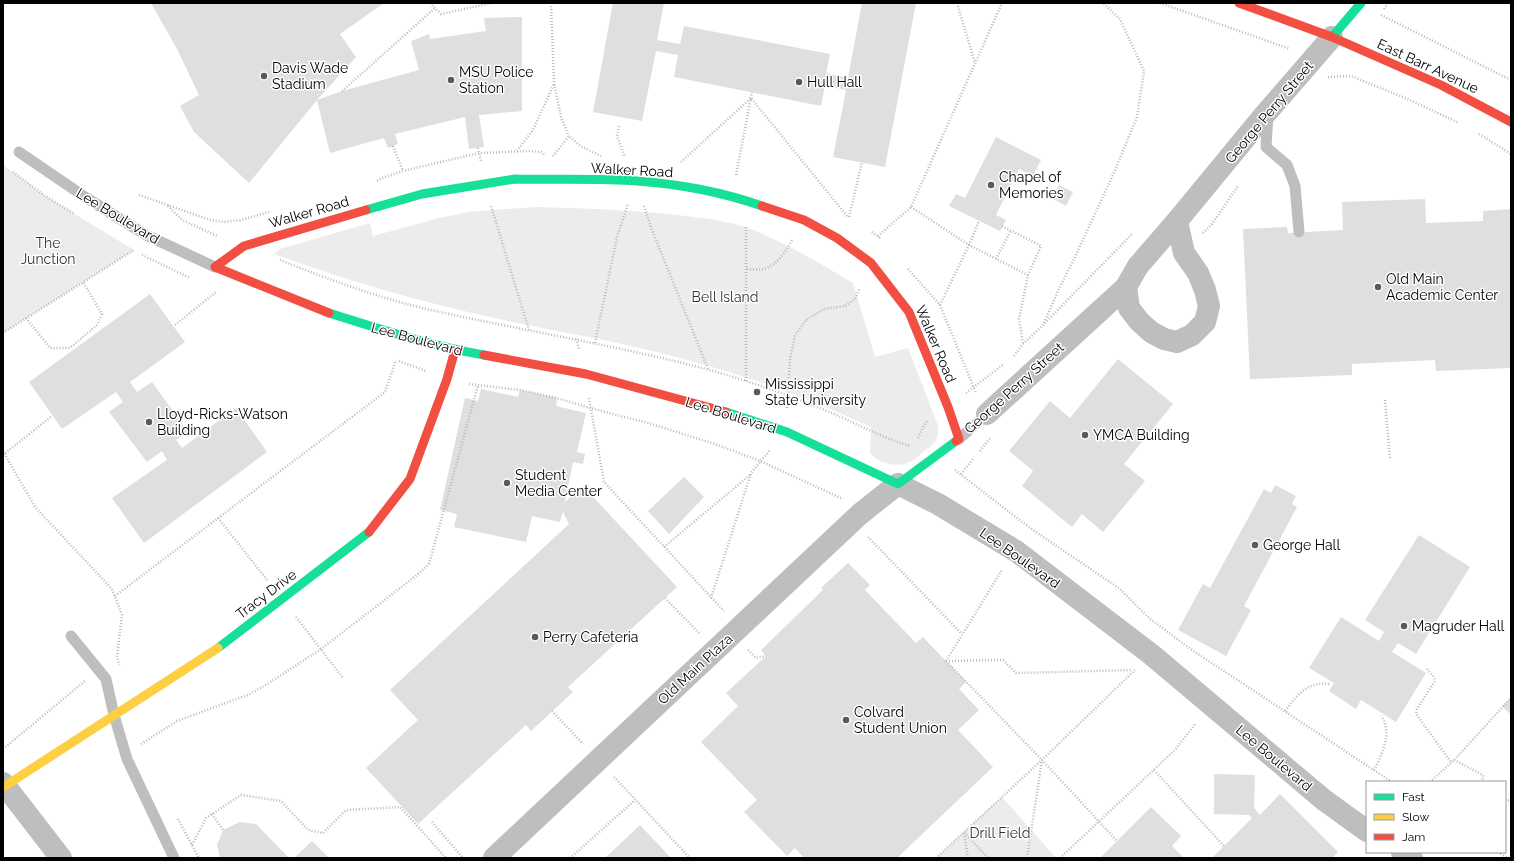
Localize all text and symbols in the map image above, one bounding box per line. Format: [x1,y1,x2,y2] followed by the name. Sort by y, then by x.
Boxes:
[1375,36,1481,96] street label: East Barr Avenue
[1222,58,1316,166] street label: George Perry Street
[272,60,348,92] place label: Davis Wade Stadium
[459,64,534,96] place label: MSU Police Station
[259,71,269,81] marker: Davis Wade Stadium
[807,74,862,90] place label: Hull Hall
[446,75,456,85] marker: MSU Police Station
[794,77,804,87] marker: Hull Hall
[590,160,674,180] street label: Walker Road
[999,169,1064,201] place label: Chapel of Memories
[986,180,996,190] marker: Chapel of Memories
[74,185,162,247] street label: Lee Boulevard
[267,193,351,231] street label: Walker Road
[20,235,76,267] park label: The Junction
[1386,271,1498,303] place label: Old Main Academic Center
[1373,282,1383,292] marker: Old Main Academic Center
[692,289,758,305] park label: Bell Island
[913,303,959,385] street label: Walker Road
[369,319,465,359] street label: Lee Boulevard
[961,339,1067,437] street label: George Perry Street
[765,376,867,408] place label: Mississippi State University
[752,387,762,397] marker: Mississippi State University
[684,394,778,436] street label: Lee Boulevard
[157,406,288,438] place label: Lloyd-Ricks-Watson Building
[144,417,154,427] marker: Lloyd-Ricks-Watson Building
[1093,427,1190,443] place label: YMCA Building
[1080,430,1090,440] marker: YMCA Building
[515,467,602,499] place label: Student Media Center
[502,478,512,488] marker: Student Media Center
[977,524,1063,592] street label: Lee Boulevard
[1263,537,1340,553] place label: George Hall
[1250,540,1260,550] marker: George Hall
[233,566,299,622] street label: Tracy Drive
[1412,618,1505,634] place label: Magruder Hall
[1399,621,1409,631] marker: Magruder Hall
[543,629,639,645] place label: Perry Cafeteria
[654,630,736,708] street label: Old Main Plaza
[530,632,540,642] marker: Perry Cafeteria
[854,704,947,736] place label: Colvard Student Union
[841,715,851,725] marker: Colvard Student Union
[1233,722,1315,794] street label: Lee Boulevard
[1366,781,1506,853] legend
[1402,790,1425,804] text: Fast
[1402,810,1429,824] text: Slow
[970,825,1030,841] park label: Drill Field
[1402,830,1425,844] text: Jam

